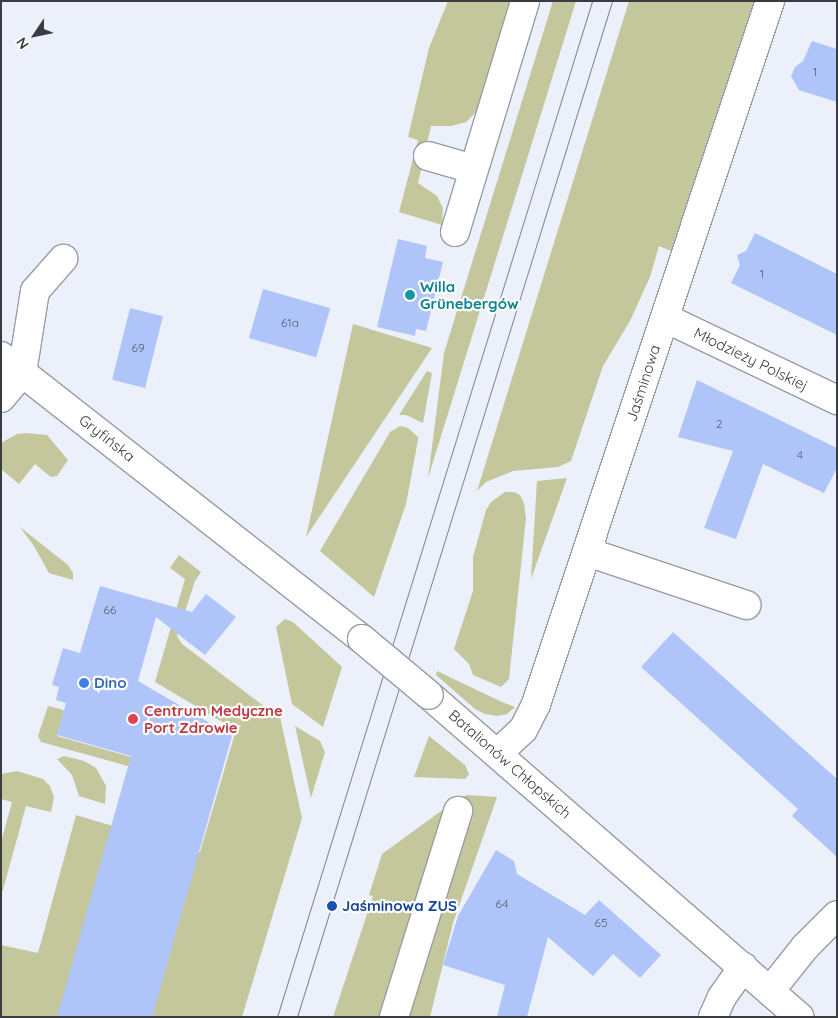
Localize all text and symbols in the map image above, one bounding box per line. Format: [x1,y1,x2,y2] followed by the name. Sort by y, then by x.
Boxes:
[10,10,60,60] north arrow
[12,34,33,53] text: N
[813,65,817,79] house number: 1
[760,267,764,281] house number: 1
[420,277,519,312] place label: Willa Grünebergów
[404,289,416,301] marker: Willa Grünebergów
[281,316,299,330] house number: 61a
[691,324,811,394] street label: Młodzieży Polskiej
[131,341,145,355] house number: 69
[622,342,664,424] street label: Jaśminowa
[75,411,139,465] street label: Gryfińska
[716,417,722,431] house number: 2
[797,448,803,462] house number: 4
[104,603,116,617] house number: 66
[94,674,127,692] place label: Dino
[78,677,90,689] marker: Dino
[144,701,283,736] place label: Centrum Medyczne Port Zdrowie
[445,706,575,822] street label: Batalionów Chłopskich
[126,712,140,726] marker: Centrum Medyczne Port Zdrowie
[342,897,457,915] place label: Jaśminowa ZUS
[496,897,508,911] house number: 64
[326,900,338,912] marker: Jaśminowa ZUS
[595,916,607,930] house number: 65

